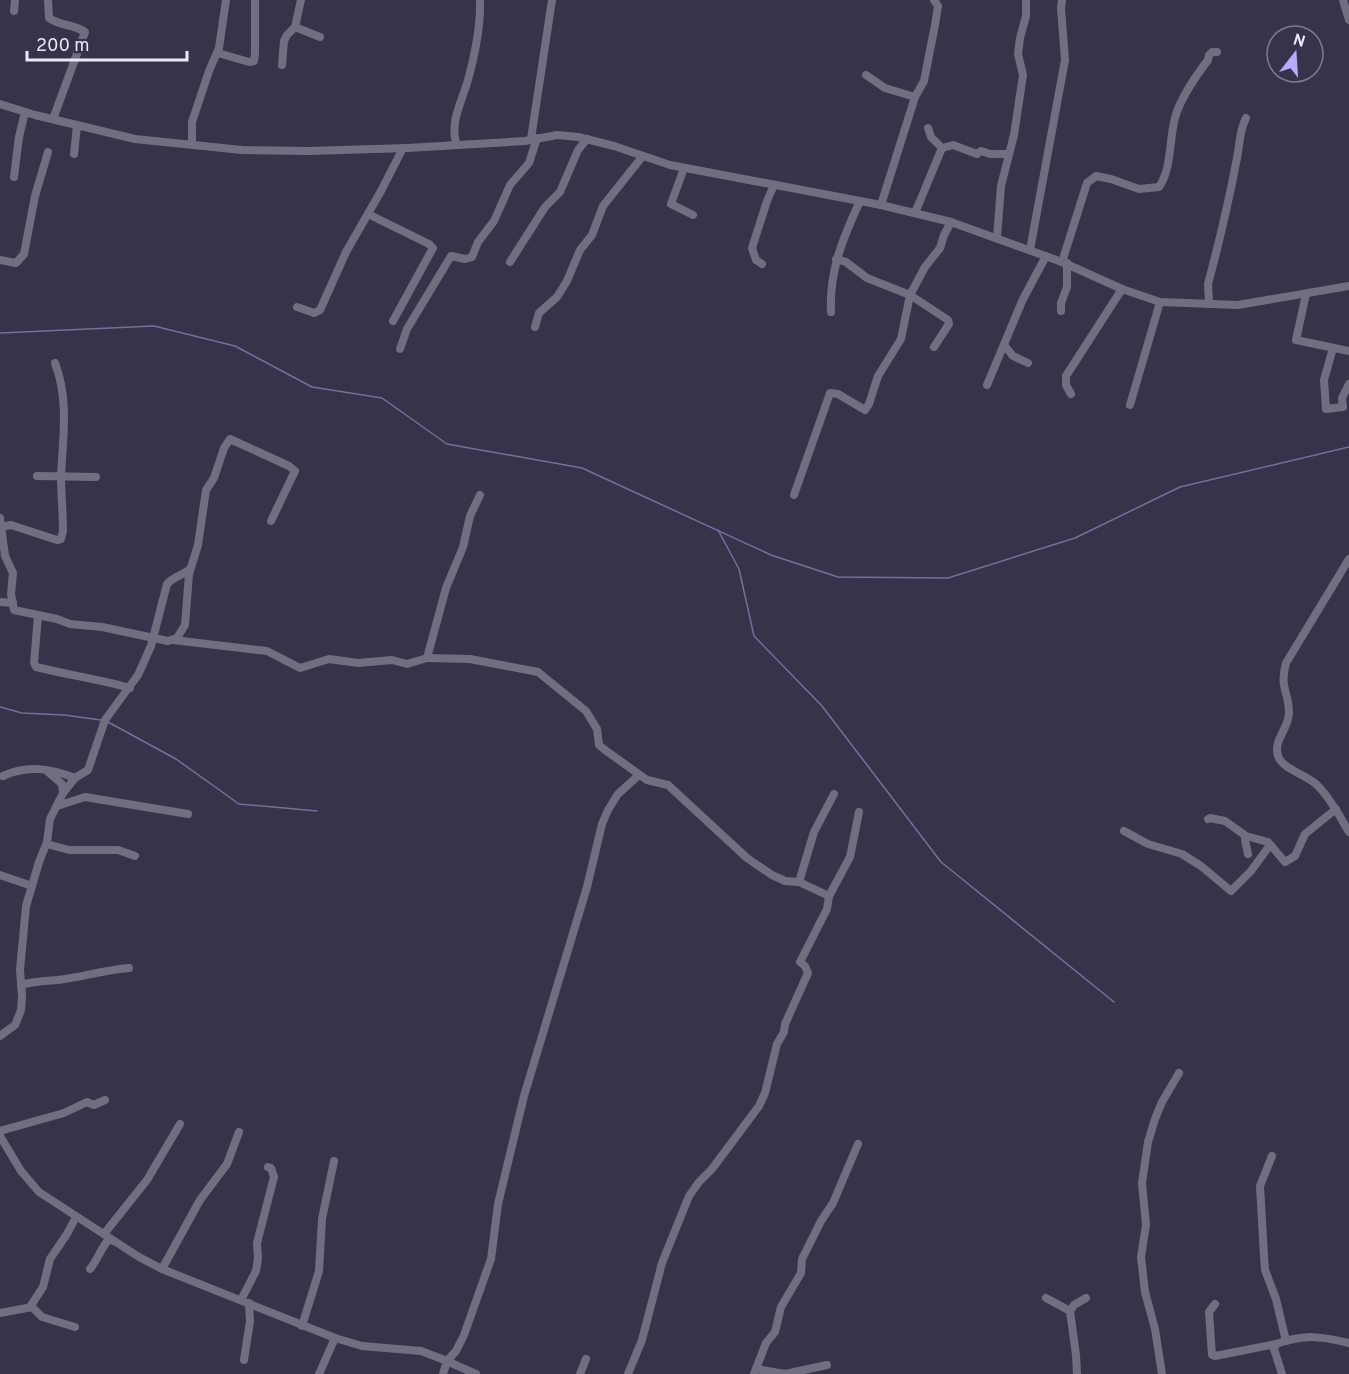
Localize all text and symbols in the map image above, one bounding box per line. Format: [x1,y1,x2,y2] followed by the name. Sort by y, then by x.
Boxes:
[27,24,188,62] scale bar
[1265,24,1325,84] north arrow
[1290,30,1307,53] text: N
[36,35,89,58] text: 200 m

